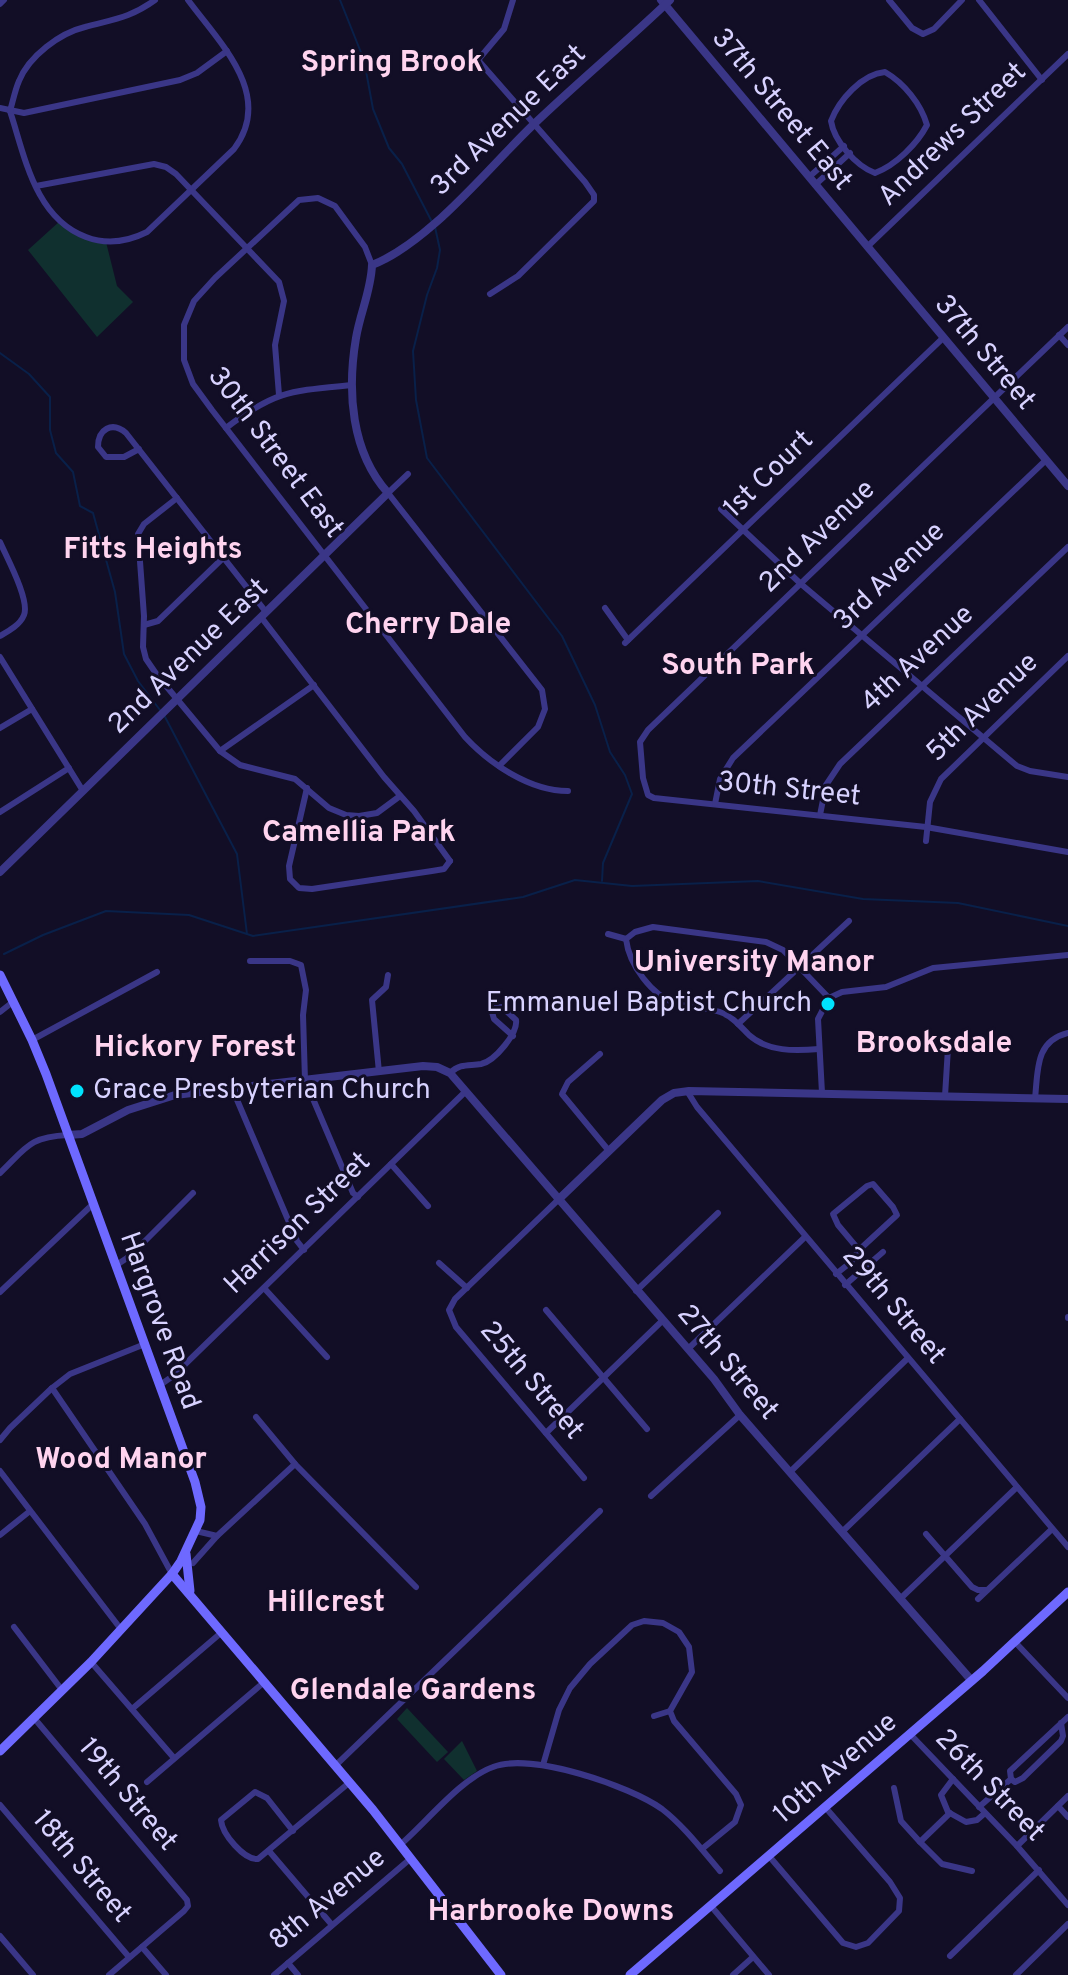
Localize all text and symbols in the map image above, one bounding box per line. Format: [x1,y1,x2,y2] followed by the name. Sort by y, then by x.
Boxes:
[703,21,859,199] street label: 37th Street East
[423,37,595,205] street label: 3rd Avenue East
[301,45,483,82] district label: Spring Brook
[871,55,1035,215] street label: Andrews Street
[925,288,1043,418] street label: 37th Street
[199,360,351,546] street label: 30th Street East
[716,423,822,527] street label: 1st Court
[752,473,884,601] street label: 2nd Avenue
[826,515,954,639] street label: 3rd Avenue
[63,532,243,569] district label: Fitts Heights
[101,571,277,743] street label: 2nd Avenue East
[854,597,982,721] street label: 4th Avenue
[345,607,511,644] district label: Cherry Dale
[919,646,1047,770] street label: 5th Avenue
[661,648,815,685] district label: South Park
[716,765,862,815] street label: 30th Street
[262,815,456,852] district label: Camellia Park
[634,945,875,982] district label: University Manor
[486,986,812,1022] place label: Emmanuel Baptist Church
[819,995,837,1013] marker: Emmanuel Baptist Church
[856,1026,1012,1063] district label: Brooksdale
[94,1030,296,1067] district label: Hickory Forest
[93,1073,431,1109] place label: Grace Presbyterian Church
[68,1082,86,1100] marker: Grace Presbyterian Church
[217,1145,379,1303] street label: Harrison Street
[110,1227,208,1415] street label: Hargrove Road
[833,1240,953,1372] street label: 29th Street
[668,1298,786,1428] street label: 27th Street
[471,1314,591,1448] street label: 25th Street
[35,1442,207,1479] district label: Wood Manor
[267,1585,385,1622] district label: Hillcrest
[290,1673,536,1710] district label: Glendale Gardens
[766,1705,906,1833] street label: 10th Avenue
[926,1722,1052,1850] street label: 26th Street
[69,1731,185,1859] street label: 19th Street
[23,1803,139,1931] street label: 18th Street
[262,1841,394,1959] street label: 8th Avenue
[428,1894,674,1931] district label: Harbrooke Downs

